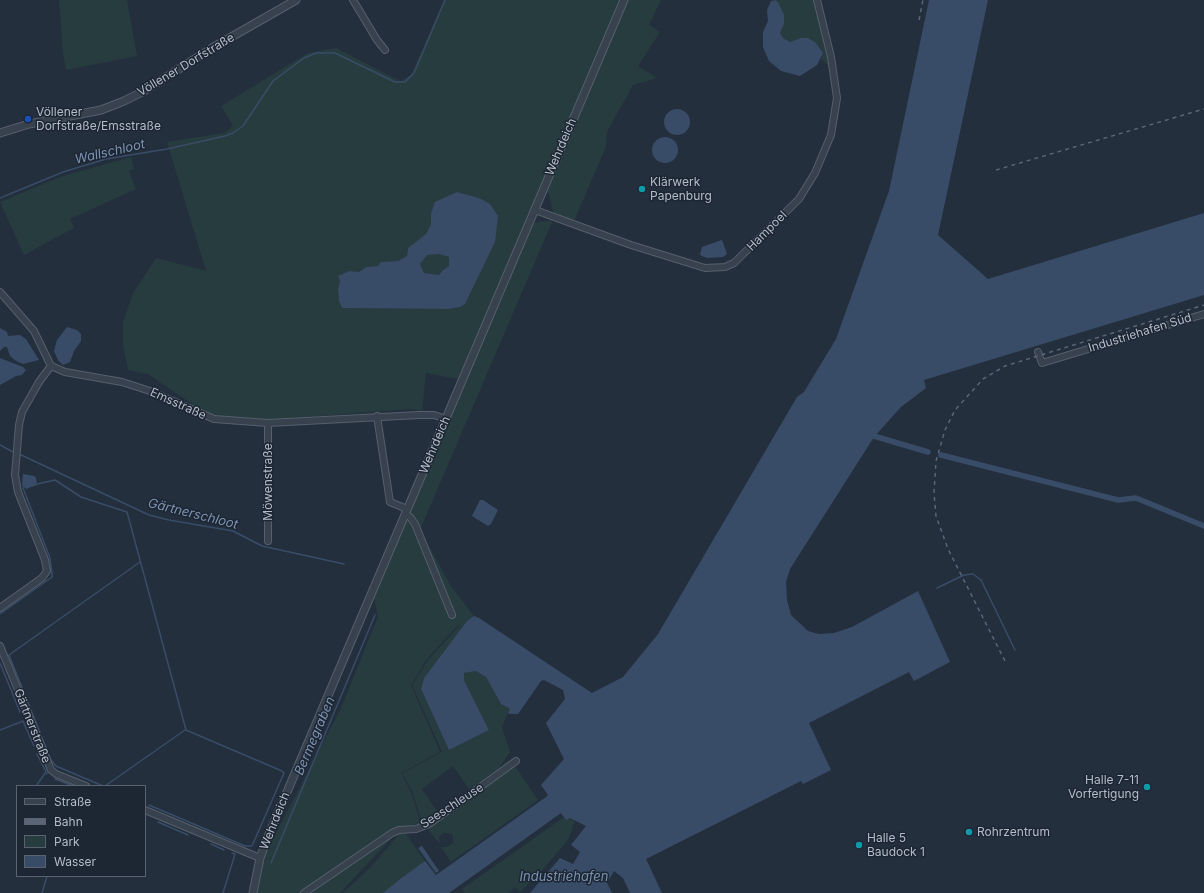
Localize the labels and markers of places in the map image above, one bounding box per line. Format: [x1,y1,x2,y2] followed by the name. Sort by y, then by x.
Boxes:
[36,105,161,133] place label: Völlener Dorfstraße/Emsstraße
[23,114,33,124] marker: Völlener Dorfstraße/Emsstraße
[650,175,712,203] place label: Klärwerk Papenburg
[637,184,647,194] marker: Klärwerk Papenburg
[1068,773,1139,801] place label: Halle 7-11 Vorfertigung
[1142,782,1152,792] marker: Halle 7-11 Vorfertigung
[977,825,1050,839] place label: Rohrzentrum
[964,827,974,837] marker: Rohrzentrum
[867,831,925,859] place label: Halle 5 Baudock 1
[854,840,864,850] marker: Halle 5 Baudock 1

